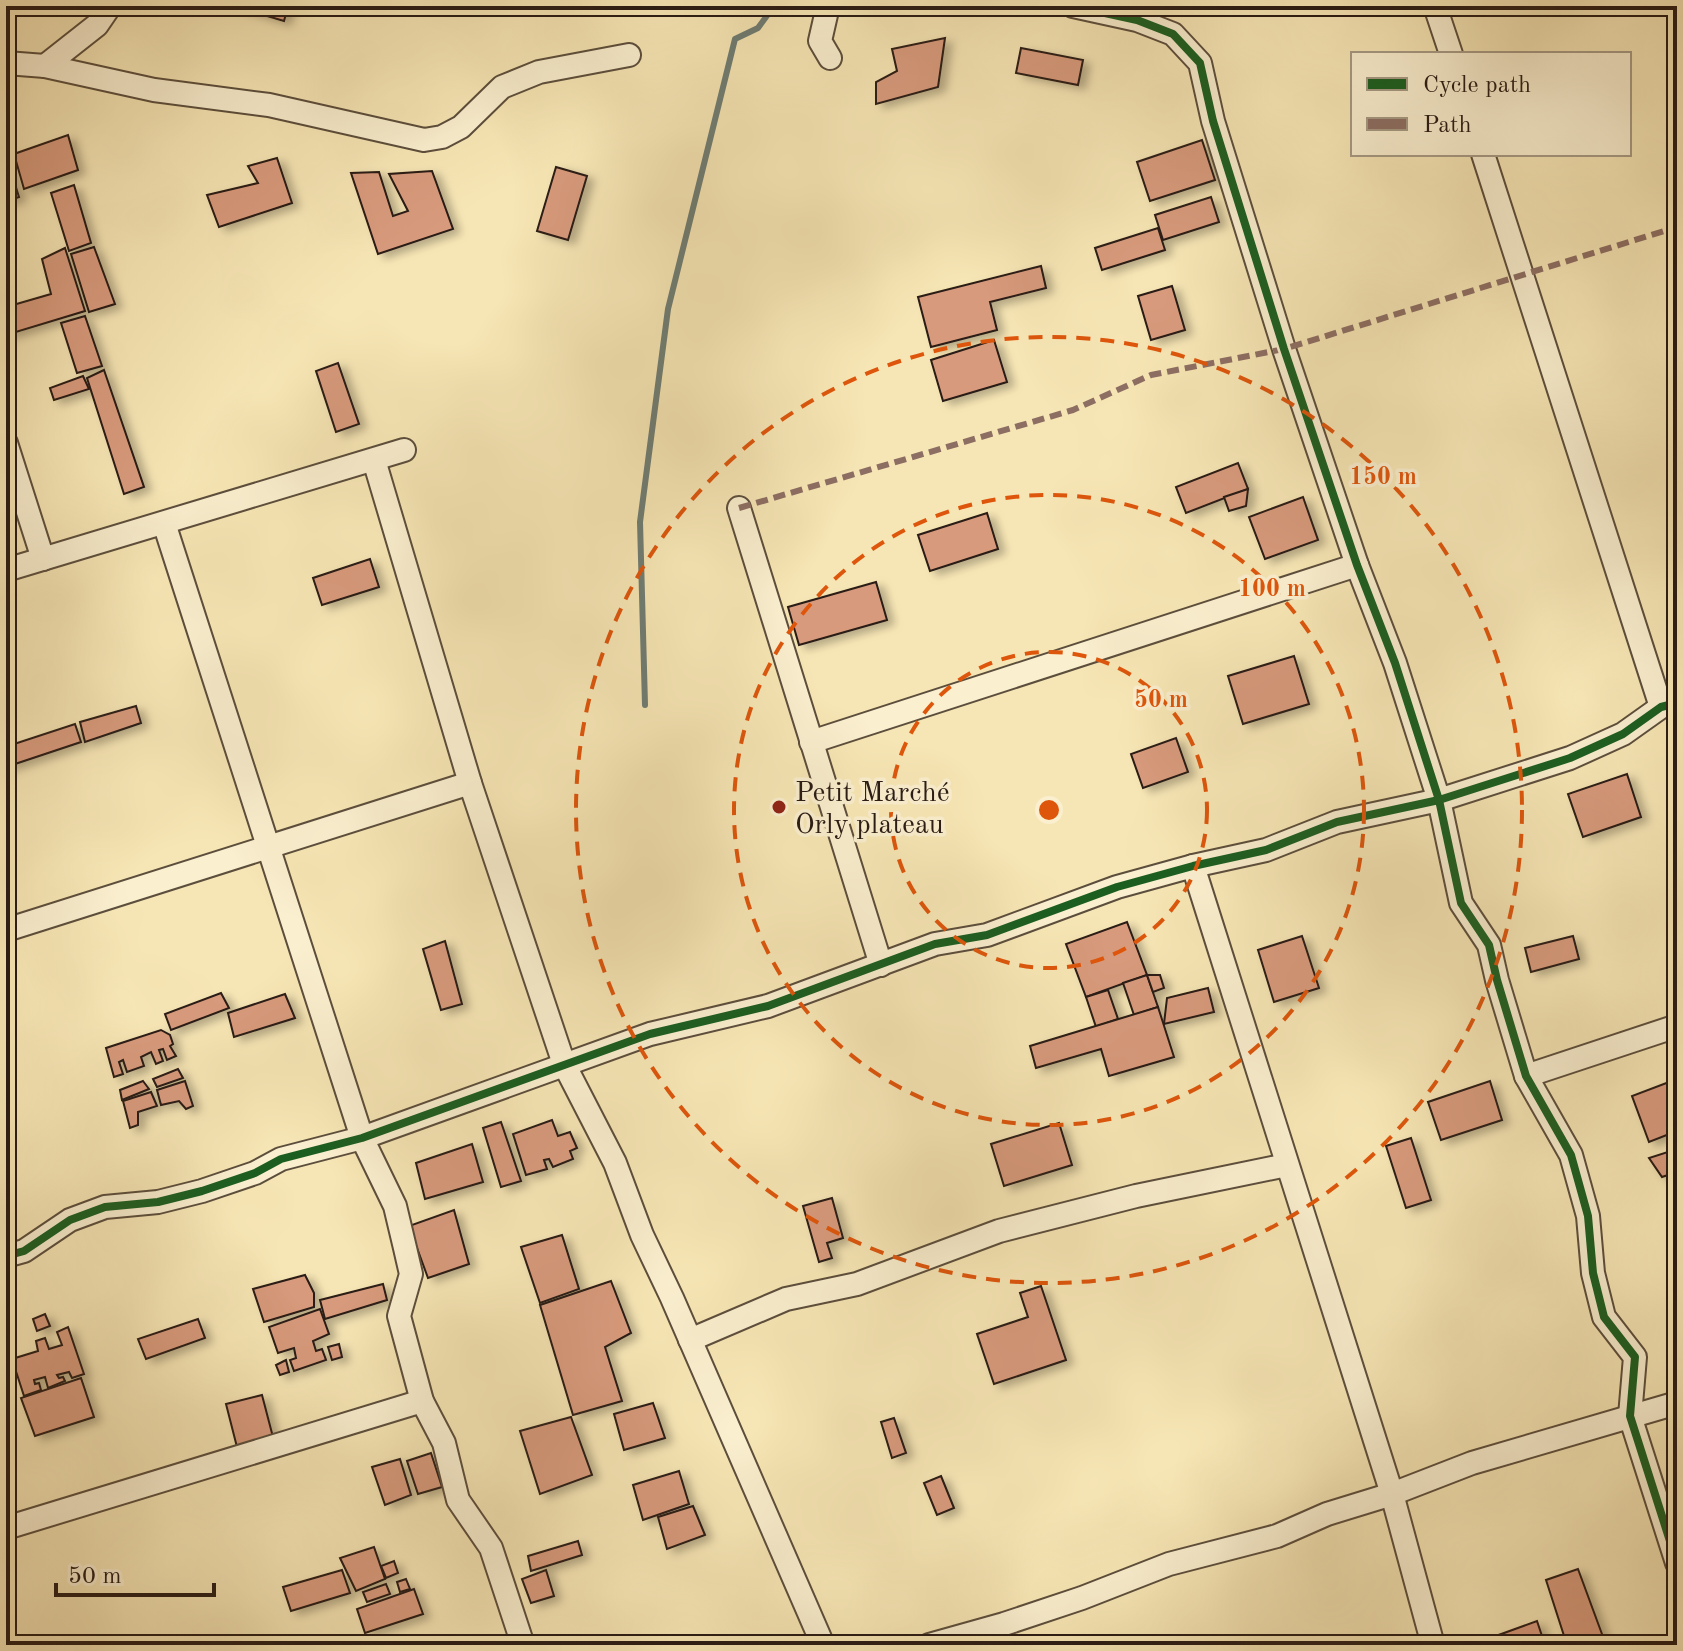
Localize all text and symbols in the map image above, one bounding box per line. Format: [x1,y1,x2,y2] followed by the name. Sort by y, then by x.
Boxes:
[1351,52,1631,156] legend
[1423,74,1531,98] text: Cycle path
[1423,114,1472,138] text: Path
[1349,465,1417,490] text: 150 m
[1238,578,1306,602] text: 100 m
[1134,688,1188,713] text: 50 m
[795,780,950,840] place label: Petit Marché Orly plateau
[1035,796,1063,824] centre of rings
[770,798,788,816] marker: Petit Marché Orly plateau
[56,1547,214,1597] scale bar
[68,1565,122,1589] text: 50 m

